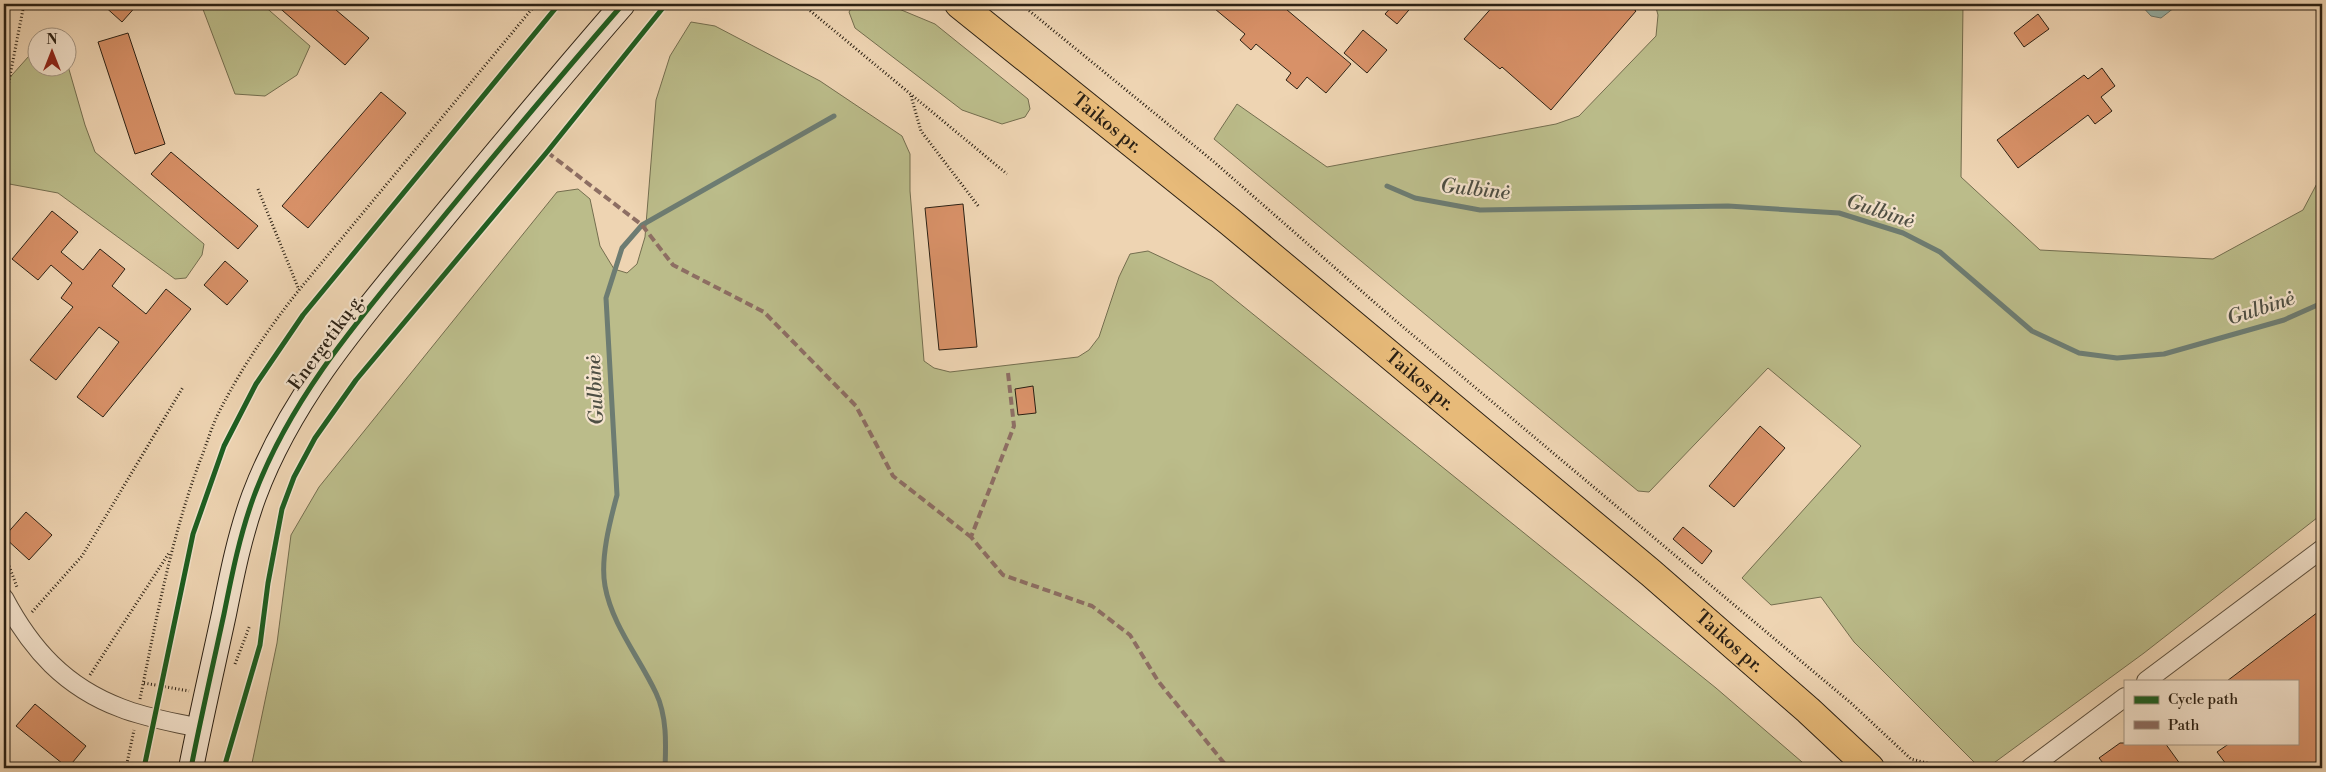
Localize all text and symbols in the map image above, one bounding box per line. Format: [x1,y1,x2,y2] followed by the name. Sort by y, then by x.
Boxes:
[28,28,78,78] north arrow
[46,31,58,49] text: N
[1067,88,1147,159] street label: Taikos pr.
[1439,174,1512,206] water label: Gulbinė
[1843,189,1918,235] water label: Gulbinė
[2224,286,2299,332] water label: Gulbinė
[283,289,369,395] street label: Energetikų g.
[1380,344,1460,416] street label: Taikos pr.
[582,354,610,426] water label: Gulbinė
[1690,605,1769,678] street label: Taikos pr.
[2124,680,2298,744] legend
[2168,690,2238,709] text: Cycle path
[2168,716,2200,735] text: Path

